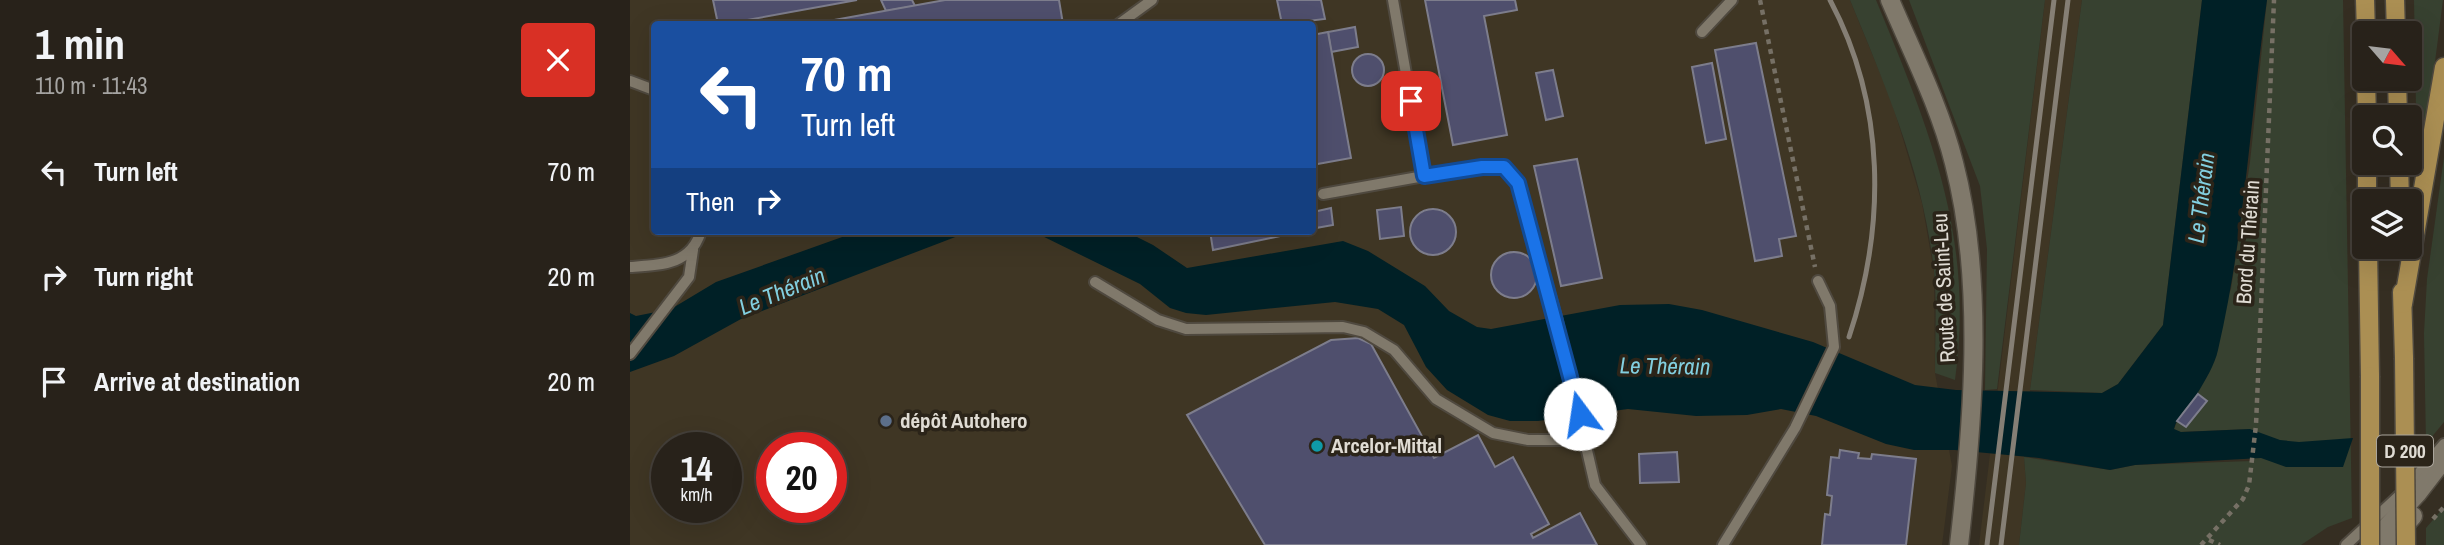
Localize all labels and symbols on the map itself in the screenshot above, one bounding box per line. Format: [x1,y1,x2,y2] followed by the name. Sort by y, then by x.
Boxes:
[2352,21,2422,91] north arrow
[1381,71,1441,131] pin
[2180,151,2221,245] water label: Le Thérain
[2229,179,2266,305] street label: Bord du Thérain
[1925,213,1962,363] street label: Route de Saint-Leu
[734,259,830,322] water label: Le Thérain
[1619,349,1711,382] water label: Le Thérain
[1543,377,1617,451] position arrow
[900,406,1028,435] place label: dépôt Autohero
[878,413,894,429] marker: dépôt Autohero
[1331,431,1442,460] place label: Arcelor-Mittal
[756,432,847,523] speed limit sign: 20
[2377,436,2433,466] road number: D 200
[1309,438,1325,454] marker: Arcelor-Mittal

